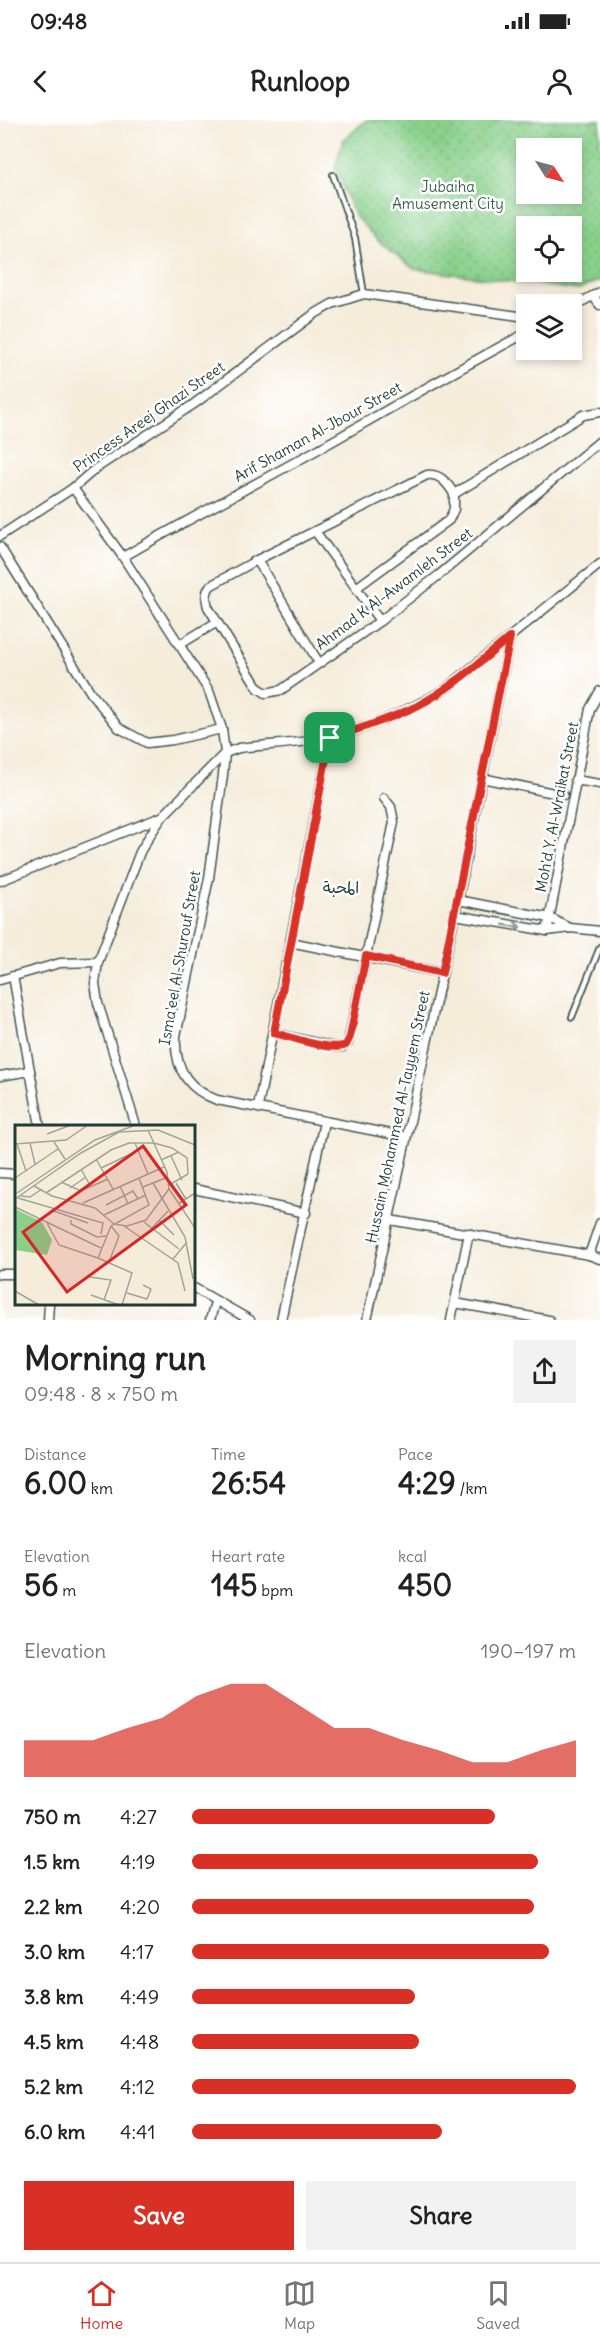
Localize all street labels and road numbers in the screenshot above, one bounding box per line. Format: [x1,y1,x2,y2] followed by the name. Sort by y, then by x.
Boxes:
[69,357,228,476] street label: Princess Areej Ghazi Street
[231,377,405,486] street label: Arif Shaman Al-Jbour Street
[312,523,476,654] street label: Ahmad K Al-Awamleh Street
[531,720,582,894] street label: Moh'd Y. Al-Wraikat Street
[155,869,204,1047] street label: Isma'eel Al-Shurouf Street
[361,989,434,1245] street label: Hussain Mohammed Al-Tayyem Street

